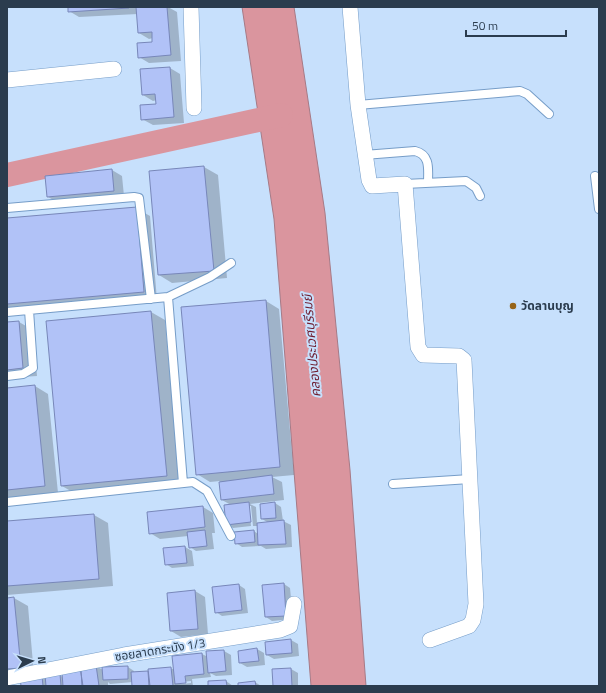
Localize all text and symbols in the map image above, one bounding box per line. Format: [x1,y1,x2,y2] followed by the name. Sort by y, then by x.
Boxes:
[466,12,566,38] scale bar
[472,16,498,35] text: 50 m
[296,291,325,398] water label: คลองประเวศบุรีรมย์
[521,296,574,315] place label: วัดลานบุญ
[508,301,518,311] marker: วัดลานบุญ
[113,633,207,666] street label: ซอยลาดกระบัง 1/3
[12,641,52,681] north arrow
[34,656,50,665] text: N

